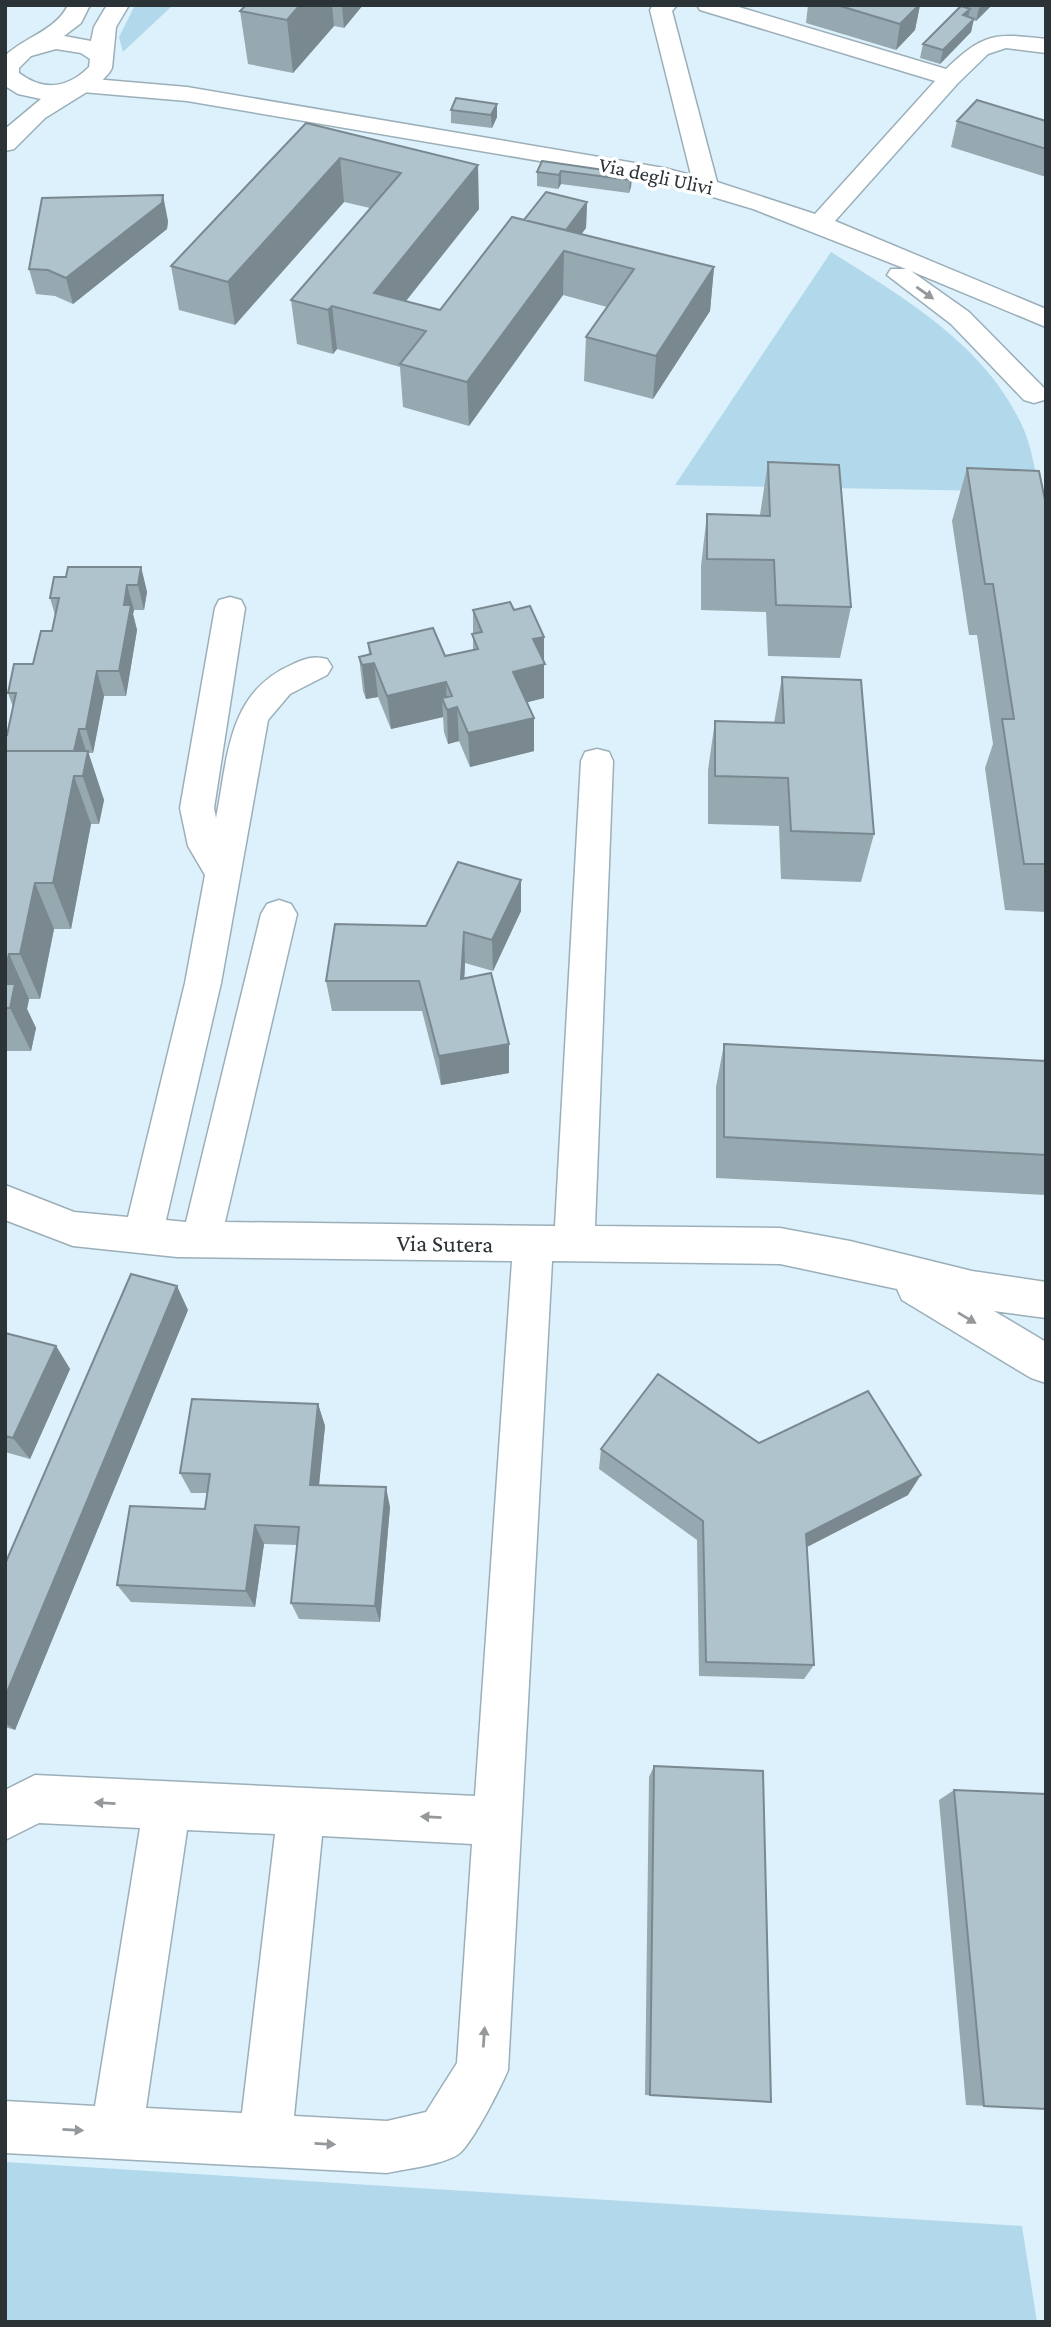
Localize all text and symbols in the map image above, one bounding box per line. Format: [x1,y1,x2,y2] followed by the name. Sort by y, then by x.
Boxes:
[597,152,716,200] street label: Via degli Ulivi
[916,286,934,300] one-way arrow
[396,1229,494,1257] street label: Via Sutera
[957,1311,976,1324] one-way arrow
[94,1797,116,1808] one-way arrow
[419,1812,441,1823] one-way arrow
[479,2026,490,2048] one-way arrow
[63,2125,85,2136] one-way arrow
[314,2138,336,2149] one-way arrow

